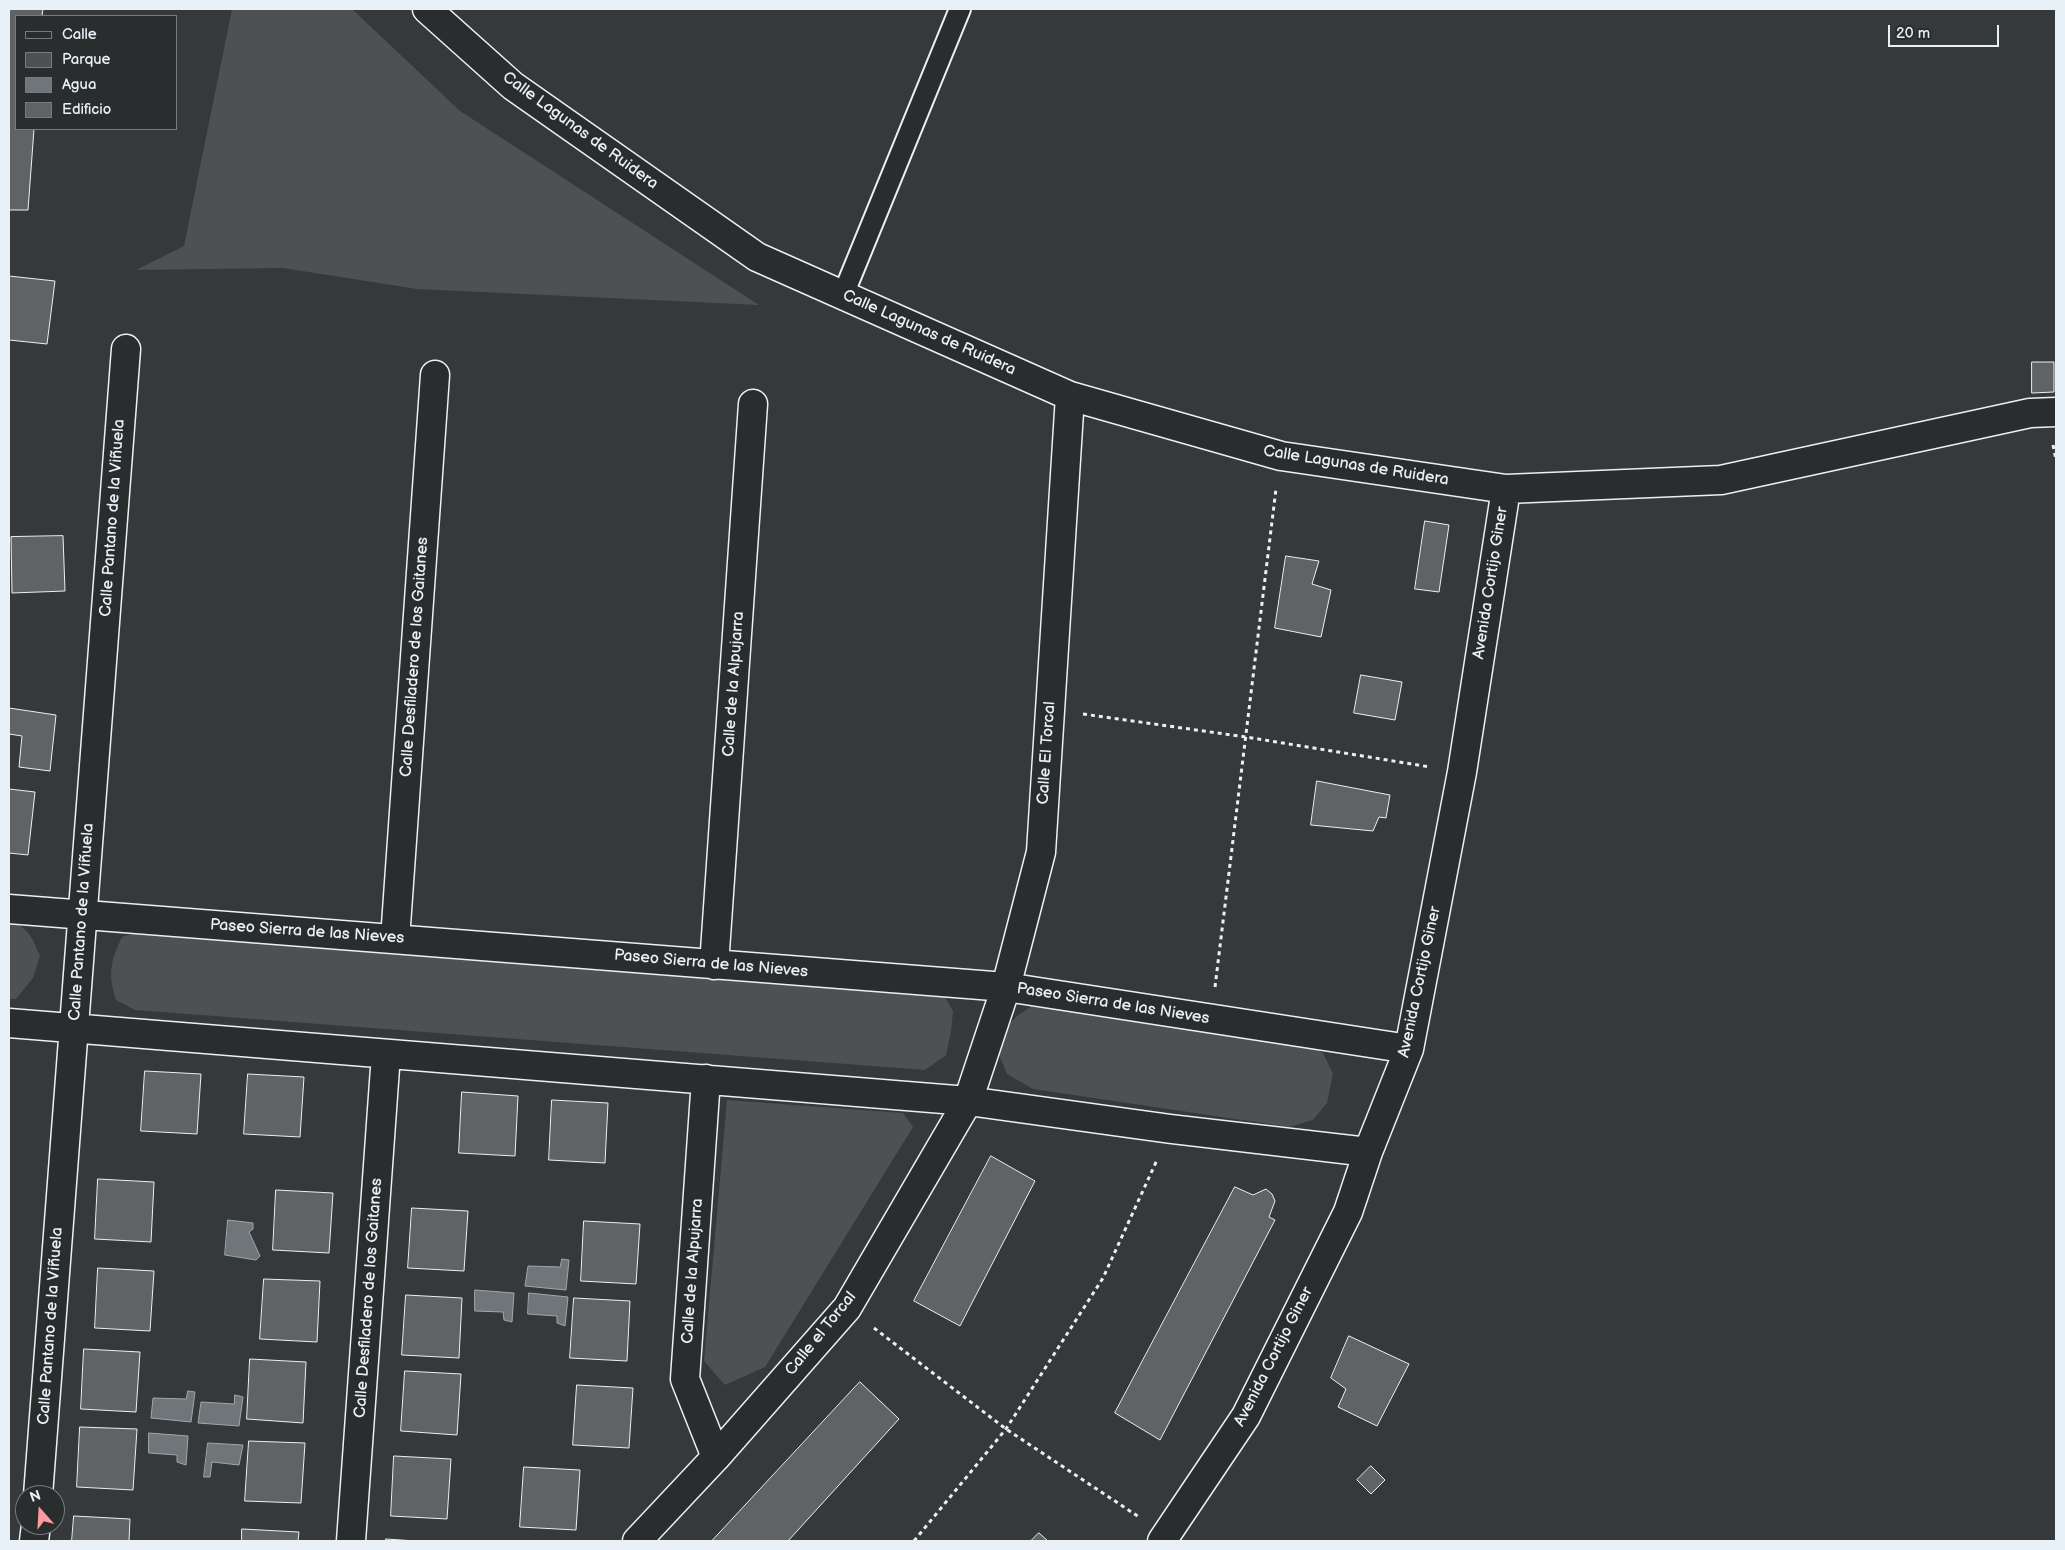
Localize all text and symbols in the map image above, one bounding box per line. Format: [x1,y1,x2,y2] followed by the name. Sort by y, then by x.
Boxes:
[15,15,178,130] legend
[1890,15,2001,47] scale bar
[1896,24,1930,43] text: 20 m
[62,25,97,44] text: Calle
[62,50,110,69] text: Parque
[498,68,662,194] street label: Calle Lagunas de Ruidera
[62,75,96,94] text: Agua
[62,100,111,119] text: Edificio
[839,286,1019,380] street label: Calle Lagunas de Ruidera
[97,419,129,617] street label: Calle Pantano de la Viñuela
[1262,442,1450,490] street label: Calle Lagunas de Ruidera
[1469,505,1513,661] street label: Avenida Cortijo Giner
[397,536,433,778] street label: Calle Desfiladero de los Gaitanes
[719,611,749,757] street label: Calle de la Alpujarra
[1034,701,1060,805] street label: Calle El Torcal
[66,823,98,1021] street label: Calle Pantano de la Viñuela
[1395,905,1445,1059] street label: Avenida Cortijo Giner
[209,916,405,948] street label: Paseo Sierra de las Nieves
[613,946,809,982] street label: Paseo Sierra de las Nieves
[1015,979,1211,1029] street label: Paseo Sierra de las Nieves
[351,1177,387,1419] street label: Calle Desfiladero de los Gaitanes
[678,1198,708,1344] street label: Calle de la Alpujarra
[35,1227,67,1425] street label: Calle Pantano de la Viñuela
[1230,1284,1318,1430] street label: Avenida Cortijo Giner
[781,1288,861,1380] street label: Calle el Torcal
[15,1485,65,1535] north arrow
[28,1487,43,1506] text: N

